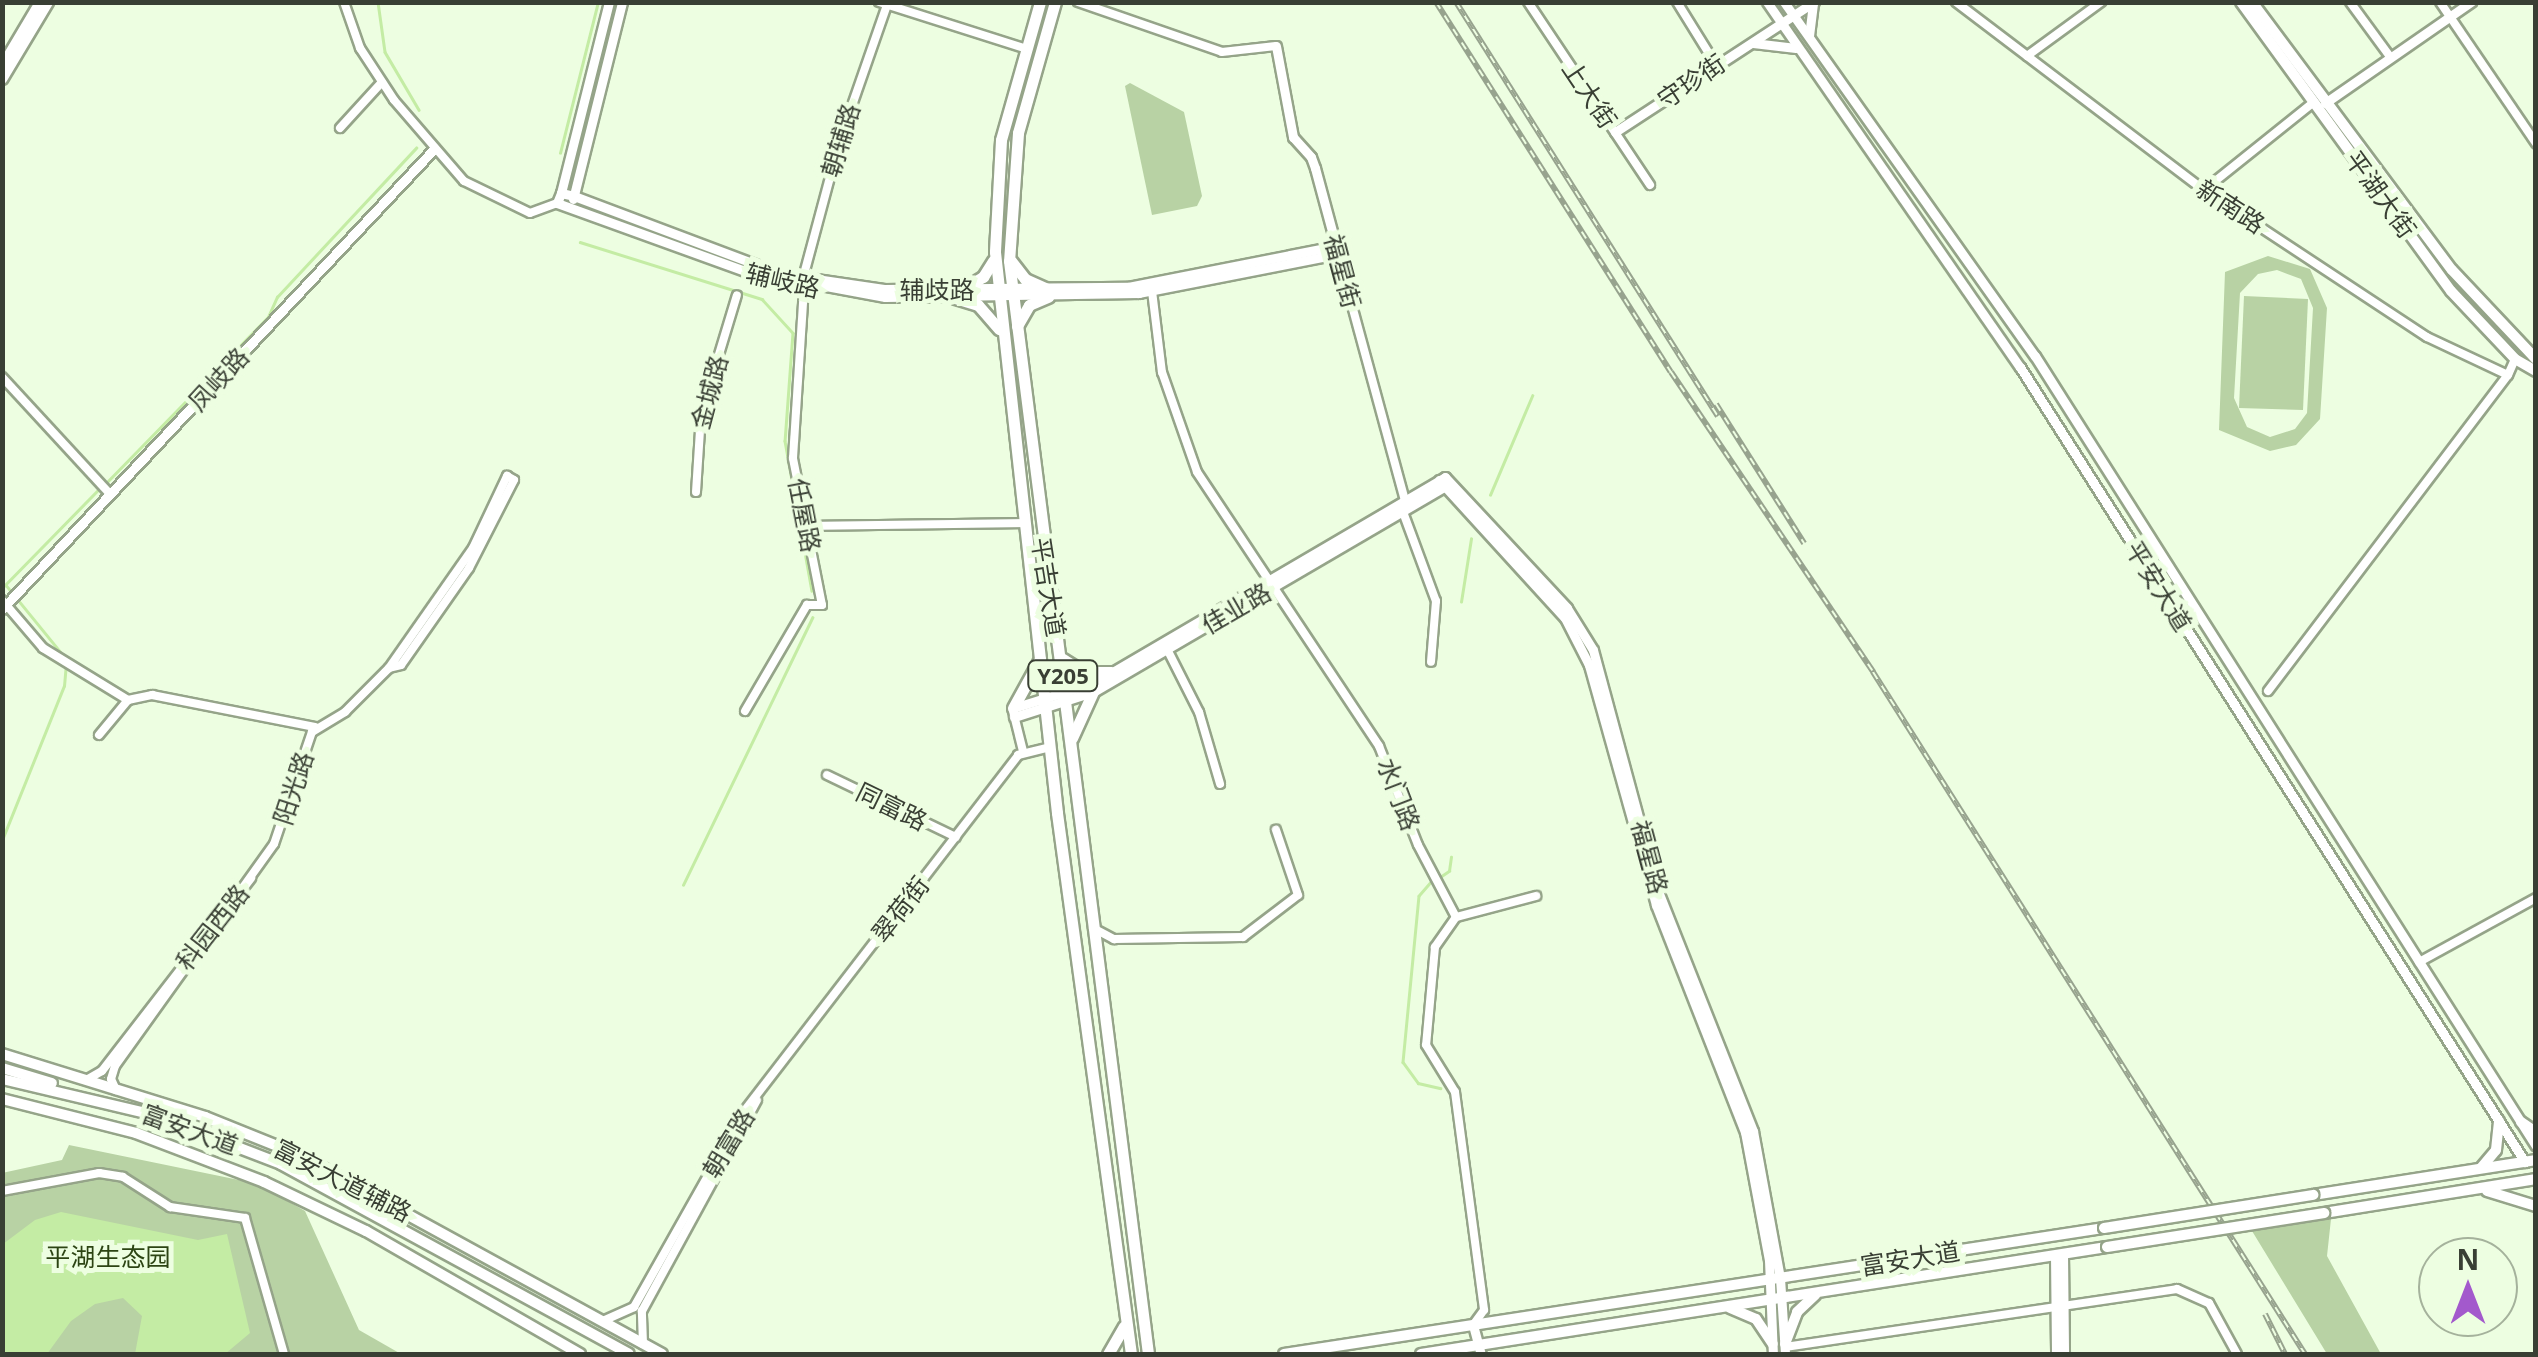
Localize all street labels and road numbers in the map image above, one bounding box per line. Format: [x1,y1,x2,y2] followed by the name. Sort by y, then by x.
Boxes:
[1652,48,1730,114] street label: 守珍街
[1557,55,1623,133] street label: 上大街
[815,100,865,180] street label: 朝辅路
[2339,145,2423,243] street label: 平湖大街
[2191,173,2271,239] street label: 新南路
[1319,231,1367,311] street label: 福星街
[743,257,823,303] street label: 辅岐路
[900,274,974,304] street label: 辅歧路
[181,341,255,417] street label: 凤岐路
[685,352,733,432] street label: 金城路
[783,475,827,555] street label: 任屋路
[1026,535,1072,639] street label: 平吉大道
[2120,536,2198,636] street label: 平安大道
[1196,576,1276,640] street label: 佳业路
[1026,659,1100,693] road number: Y205
[267,748,319,828] street label: 阳光路
[1372,754,1426,834] street label: 水门路
[852,776,932,836] street label: 同富路
[1626,817,1674,897] street label: 福星路
[865,870,935,948] street label: 翠荷街
[169,878,255,976] street label: 科园西路
[138,1098,242,1160] street label: 富安大道
[696,1103,760,1183] street label: 朝富路
[269,1133,417,1227] street label: 富安大道辅路
[1858,1235,1962,1281] street label: 富安大道

